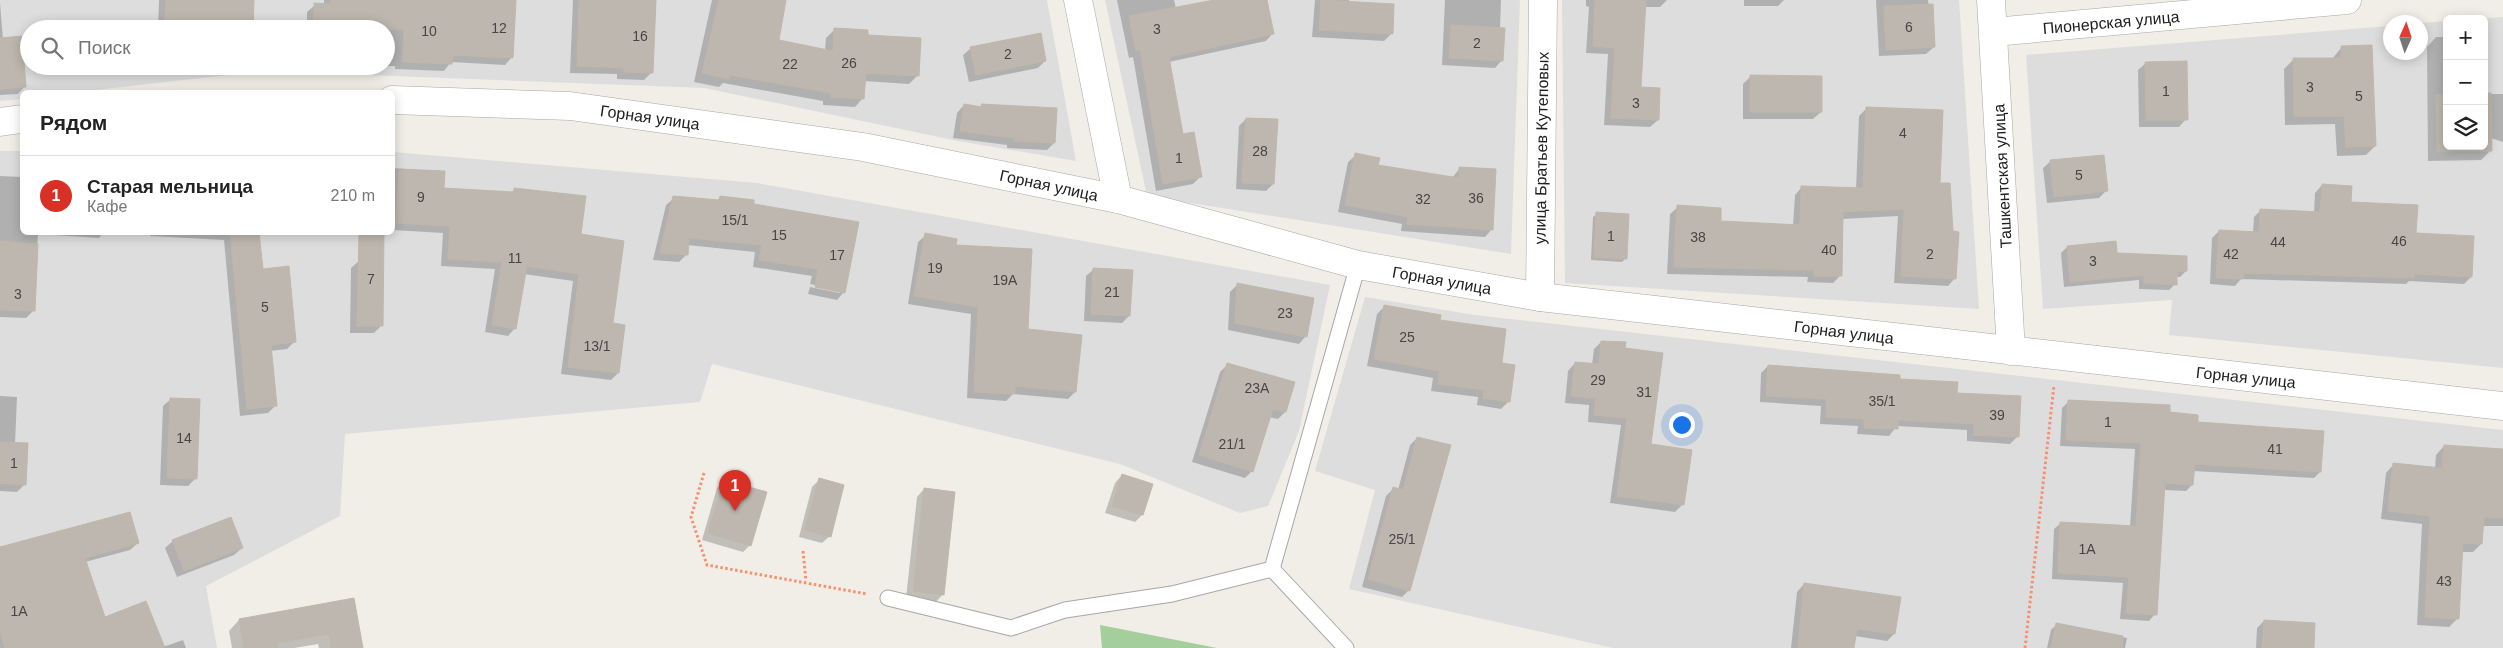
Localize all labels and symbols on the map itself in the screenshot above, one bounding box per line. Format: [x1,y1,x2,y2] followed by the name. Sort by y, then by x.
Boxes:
[2042,8,2180,37] street label: Пионерская улица
[2383,15,2428,60] north arrow
[1905,19,1913,35] house number: 6
[491,20,507,36] house number: 12
[1153,21,1161,37] house number: 3
[421,23,437,39] house number: 10
[632,28,648,44] house number: 16
[1473,35,1481,51] house number: 2
[1004,46,1012,62] house number: 2
[1531,51,1552,245] street label: улица Братьев Кутеповых
[841,55,857,71] house number: 26
[782,56,798,72] house number: 22
[2306,79,2314,95] house number: 3
[2162,83,2170,99] house number: 1
[2355,88,2363,104] house number: 5
[1632,95,1640,111] house number: 3
[599,102,701,133] street label: Горная улица
[1990,103,2015,248] street label: Ташкентская улица
[1899,125,1907,141] house number: 4
[1252,143,1268,159] house number: 28
[1175,150,1183,166] house number: 1
[998,167,1100,204] street label: Горная улица
[2075,167,2083,183] house number: 5
[417,189,425,205] house number: 9
[1468,190,1484,206] house number: 36
[1415,191,1431,207] house number: 32
[721,212,749,228] house number: 15/1
[771,227,787,243] house number: 15
[1607,228,1615,244] house number: 1
[1690,229,1706,245] house number: 38
[2391,233,2407,249] house number: 46
[2270,234,2286,250] house number: 44
[1821,242,1837,258] house number: 40
[1926,246,1934,262] house number: 2
[2223,246,2239,262] house number: 42
[829,247,845,263] house number: 17
[508,250,522,266] house number: 11
[2089,253,2097,269] house number: 3
[927,260,943,276] house number: 19
[1391,263,1493,298] street label: Горная улица
[367,271,375,287] house number: 7
[993,272,1018,288] house number: 19А
[1104,284,1120,300] house number: 21
[14,286,22,302] house number: 3
[261,299,269,315] house number: 5
[1277,305,1293,321] house number: 23
[1793,318,1895,347] street label: Горная улица
[1399,329,1415,345] house number: 25
[583,338,611,354] house number: 13/1
[2195,364,2297,391] street label: Горная улица
[1590,372,1606,388] house number: 29
[1245,380,1270,396] house number: 23А
[1636,384,1652,400] house number: 31
[1868,393,1896,409] house number: 35/1
[1989,407,2005,423] house number: 39
[1669,412,1695,438] your location
[2104,414,2112,430] house number: 1
[176,430,192,446] house number: 14
[1218,436,1246,452] house number: 21/1
[2267,441,2283,457] house number: 41
[10,455,18,471] house number: 1
[719,470,751,511] pin: 1
[1388,531,1416,547] house number: 25/1
[2078,541,2096,557] house number: 1А
[2436,573,2452,589] house number: 43
[10,603,28,619] house number: 1А

